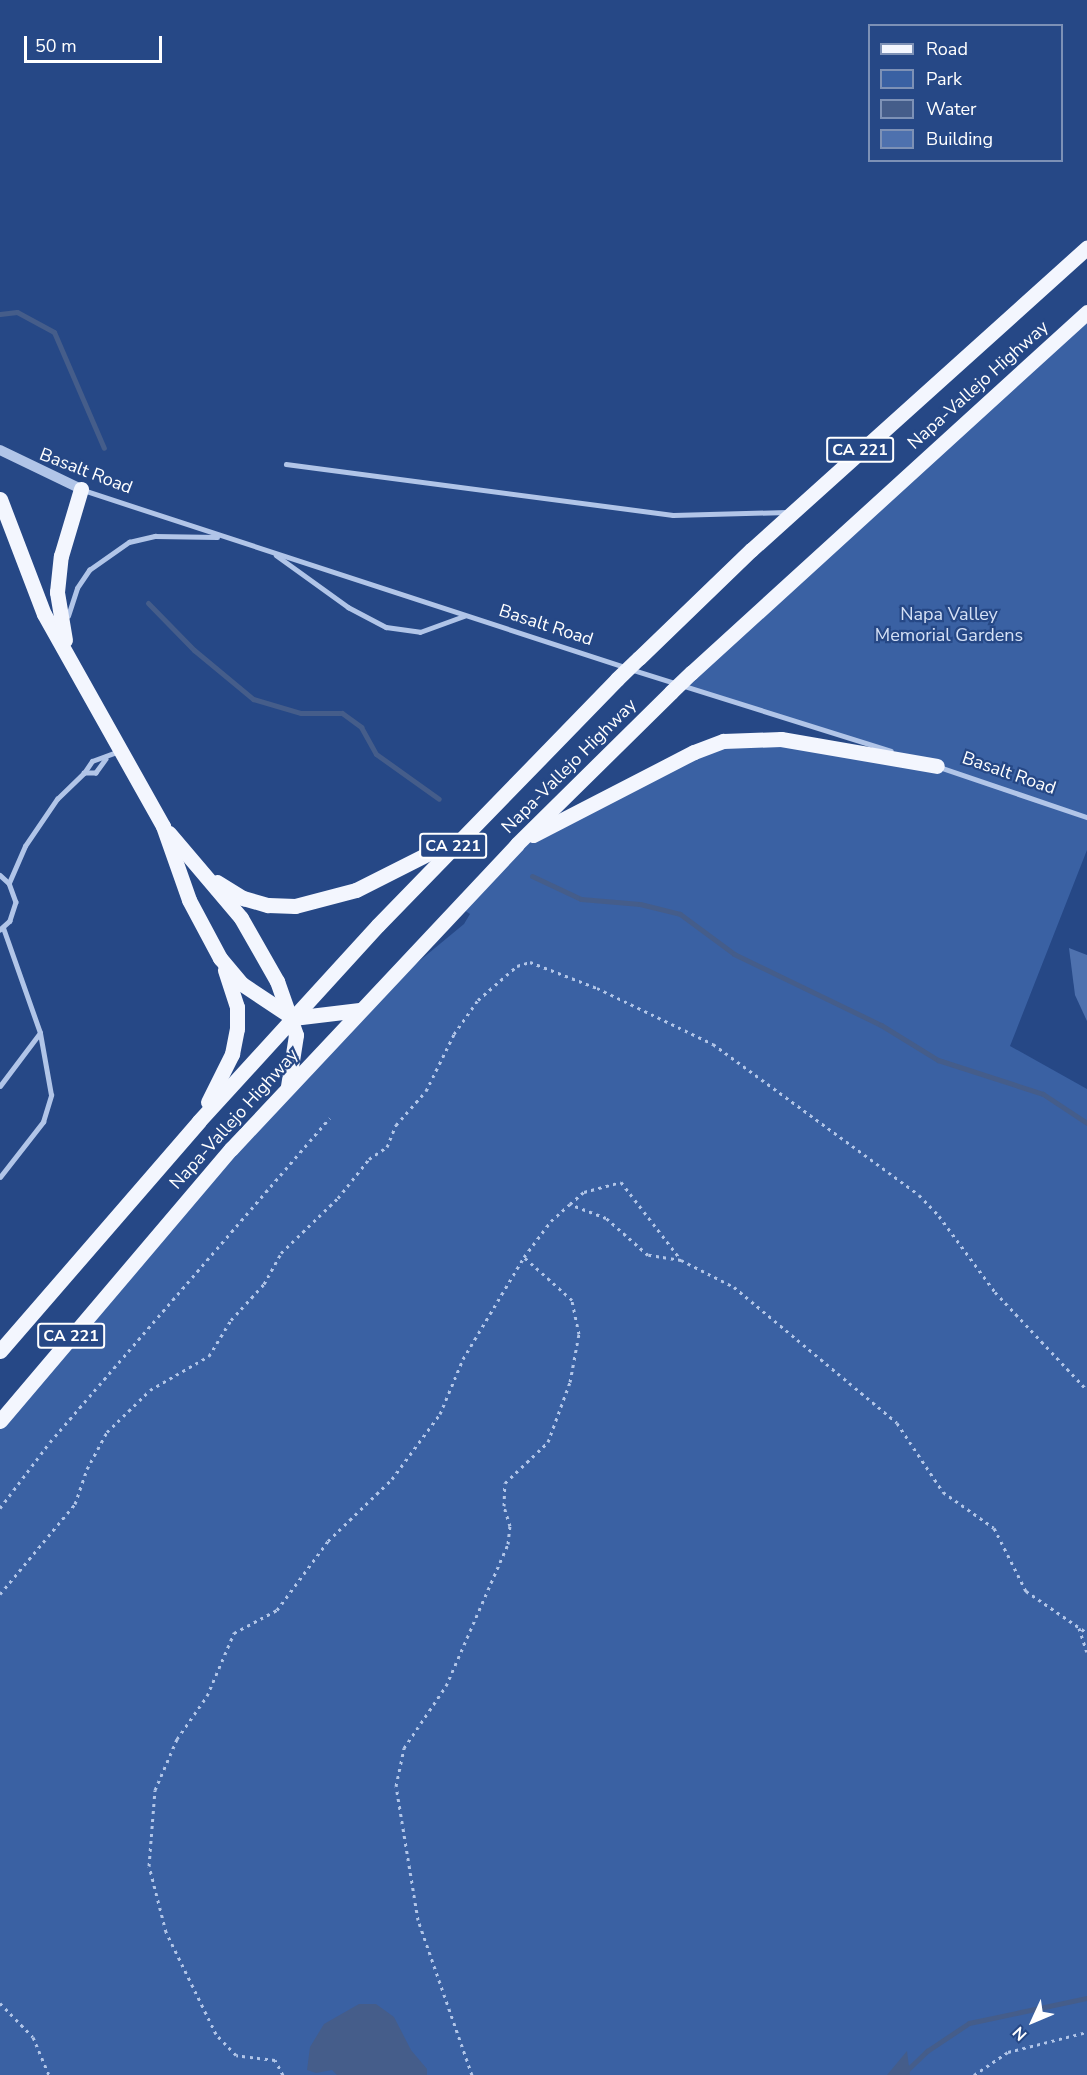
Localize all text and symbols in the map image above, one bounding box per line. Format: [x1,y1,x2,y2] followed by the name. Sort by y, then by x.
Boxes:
[27,24,165,62] scale bar
[868,24,1063,162] legend
[35,34,77,58] text: 50 m
[926,37,968,61] text: Road
[926,67,962,91] text: Park
[926,97,977,121] text: Water
[926,127,993,151] text: Building
[903,316,1053,454] street label: Napa-Vallejo Highway
[826,437,894,463] road number: CA 221
[36,443,136,499] street label: Basalt Road
[496,600,596,650] street label: Basalt Road
[875,604,1023,646] park label: Napa Valley Memorial Gardens
[497,694,641,838] street label: Napa-Vallejo Highway
[959,747,1059,799] street label: Basalt Road
[418,833,488,859] road number: CA 221
[165,1044,303,1194] street label: Napa-Vallejo Highway
[36,1323,106,1349] road number: CA 221
[1003,1991,1063,2051] north arrow
[1008,2022,1032,2045] text: N

